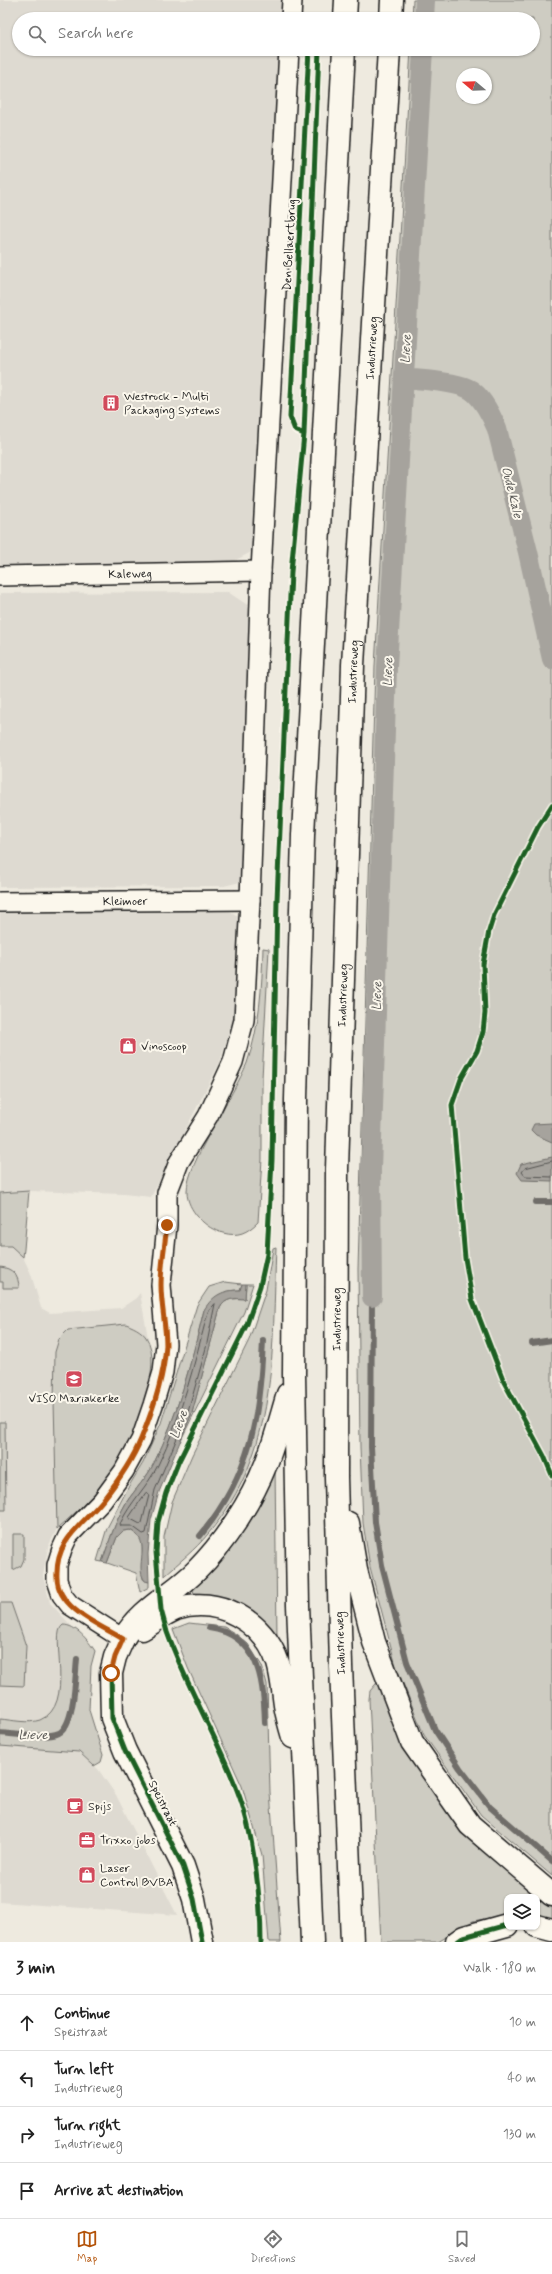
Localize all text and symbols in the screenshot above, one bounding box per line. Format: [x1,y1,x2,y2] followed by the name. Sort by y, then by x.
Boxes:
[12,12,540,56] search box
[26,23,48,45] icon: search
[58,24,134,44] text: Search here
[456,68,492,104] north arrow
[280,199,300,291] street label: Den Bellaertbrug
[363,316,382,380] street label: Industrieweg
[397,333,416,364] water label: Lieve
[124,389,220,419] place label: Westrock - Multi Packaging Systems
[101,393,121,413] building icon: Westrock - Multi Packaging Systems
[497,465,526,521] water label: Oude Kale
[108,566,152,583] street label: Kaleweg
[345,639,363,704] street label: Industrieweg
[379,656,398,687] water label: Lieve
[103,894,147,910] street label: Kleimoer
[335,963,353,1027] street label: Industrieweg
[368,980,387,1011] water label: Lieve
[118,1036,138,1056] shop icon: Vinoscoop
[141,1039,187,1055] place label: Vinoscoop
[158,1216,176,1234] route end
[329,1288,346,1351] street label: Industrieweg
[64,1369,84,1389] school or university icon: VISO Mariakerke
[29,1391,120,1407] place label: VISO Mariakerke
[166,1407,193,1441] water label: Lieve
[332,1611,350,1675] street label: Industrieweg
[102,1664,120,1682] route start
[18,1727,49,1744] water label: Lieve
[144,1778,181,1830] street label: Speistraat
[65,1796,85,1816] cafe icon: Spijs
[88,1799,112,1815] place label: Spijs
[77,1830,97,1850] office icon: Trixxo jobs
[100,1833,156,1849] place label: Trixxo jobs
[100,1861,174,1891] place label: Laser Control BVBA
[77,1865,97,1885] shop icon: Laser Control BVBA
[504,1894,540,1930] map controls
[504,1894,540,1930] button: layers
[16,1957,55,1979] text: 3 min
[463,1960,536,1977] text: Walk · 180 m
[54,2004,110,2024] text: Continue
[16,2012,38,2034] icon: ahead
[509,2014,536,2031] text: 10 m
[54,2024,108,2041] text: Speistraat
[54,2060,114,2080] text: Turn left
[16,2068,38,2090] icon: left
[507,2070,536,2087] text: 40 m
[54,2080,123,2097] text: Industrieweg
[54,2116,121,2136] text: Turn right
[16,2124,38,2146] icon: right
[503,2126,536,2143] text: 130 m
[54,2136,123,2153] text: Industrieweg
[16,2180,38,2202] icon: arrive
[54,2181,183,2201] text: Arrive at destination
[76,2228,98,2266] tab: Map
[250,2228,296,2266] tab: Directions
[448,2228,476,2266] tab: Saved

